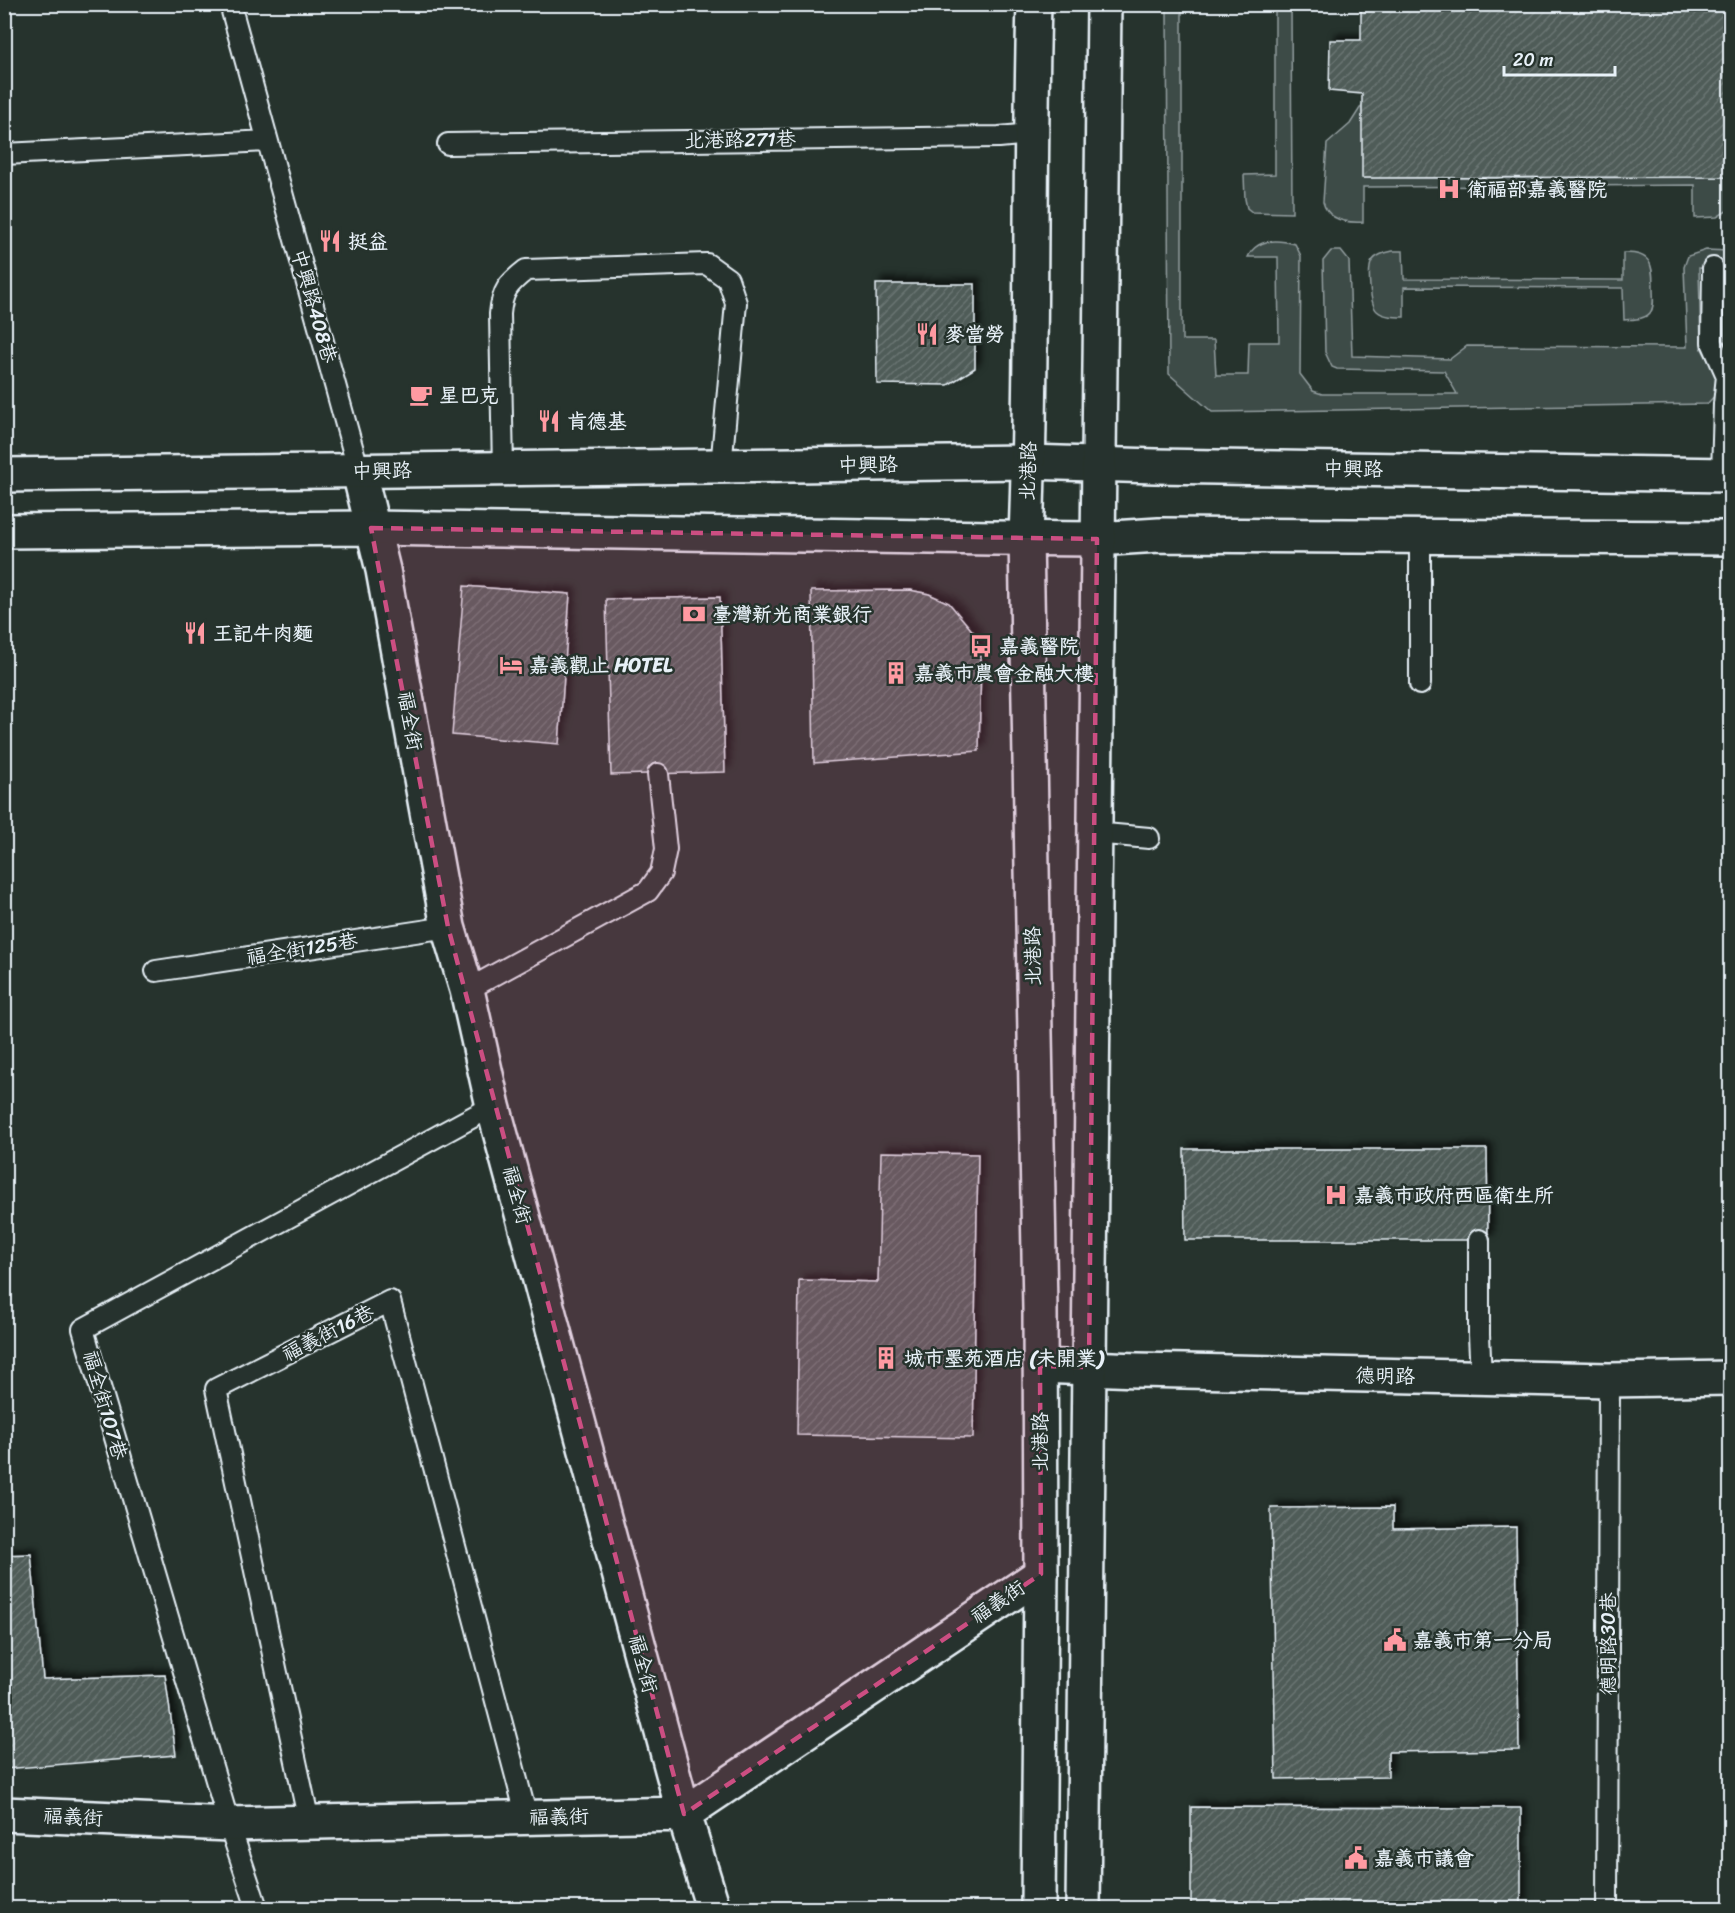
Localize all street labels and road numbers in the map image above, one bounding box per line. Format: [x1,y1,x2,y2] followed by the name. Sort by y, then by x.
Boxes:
[684,122,797,158] street label: 北港路271巷
[281,245,347,368] street label: 中興路408巷
[1009,439,1047,502] street label: 北港路
[838,447,899,483] street label: 中興路
[1323,451,1384,487] street label: 中興路
[352,453,413,489] street label: 中興路
[388,688,432,754] street label: 福全街
[244,923,361,975] street label: 福全街125巷
[1015,925,1051,986] street label: 北港路
[492,1161,542,1229] street label: 福全街
[276,1294,381,1371] street label: 福義街16巷
[73,1346,138,1465] street label: 福全街107巷
[1355,1358,1416,1394] street label: 德明路
[1023,1411,1058,1472] street label: 北港路
[963,1571,1033,1633] street label: 福義街
[1591,1591,1626,1696] street label: 德明路30巷
[618,1630,668,1698] street label: 福全街
[42,1798,104,1836] street label: 福義街
[529,1799,589,1835] street label: 福義街

